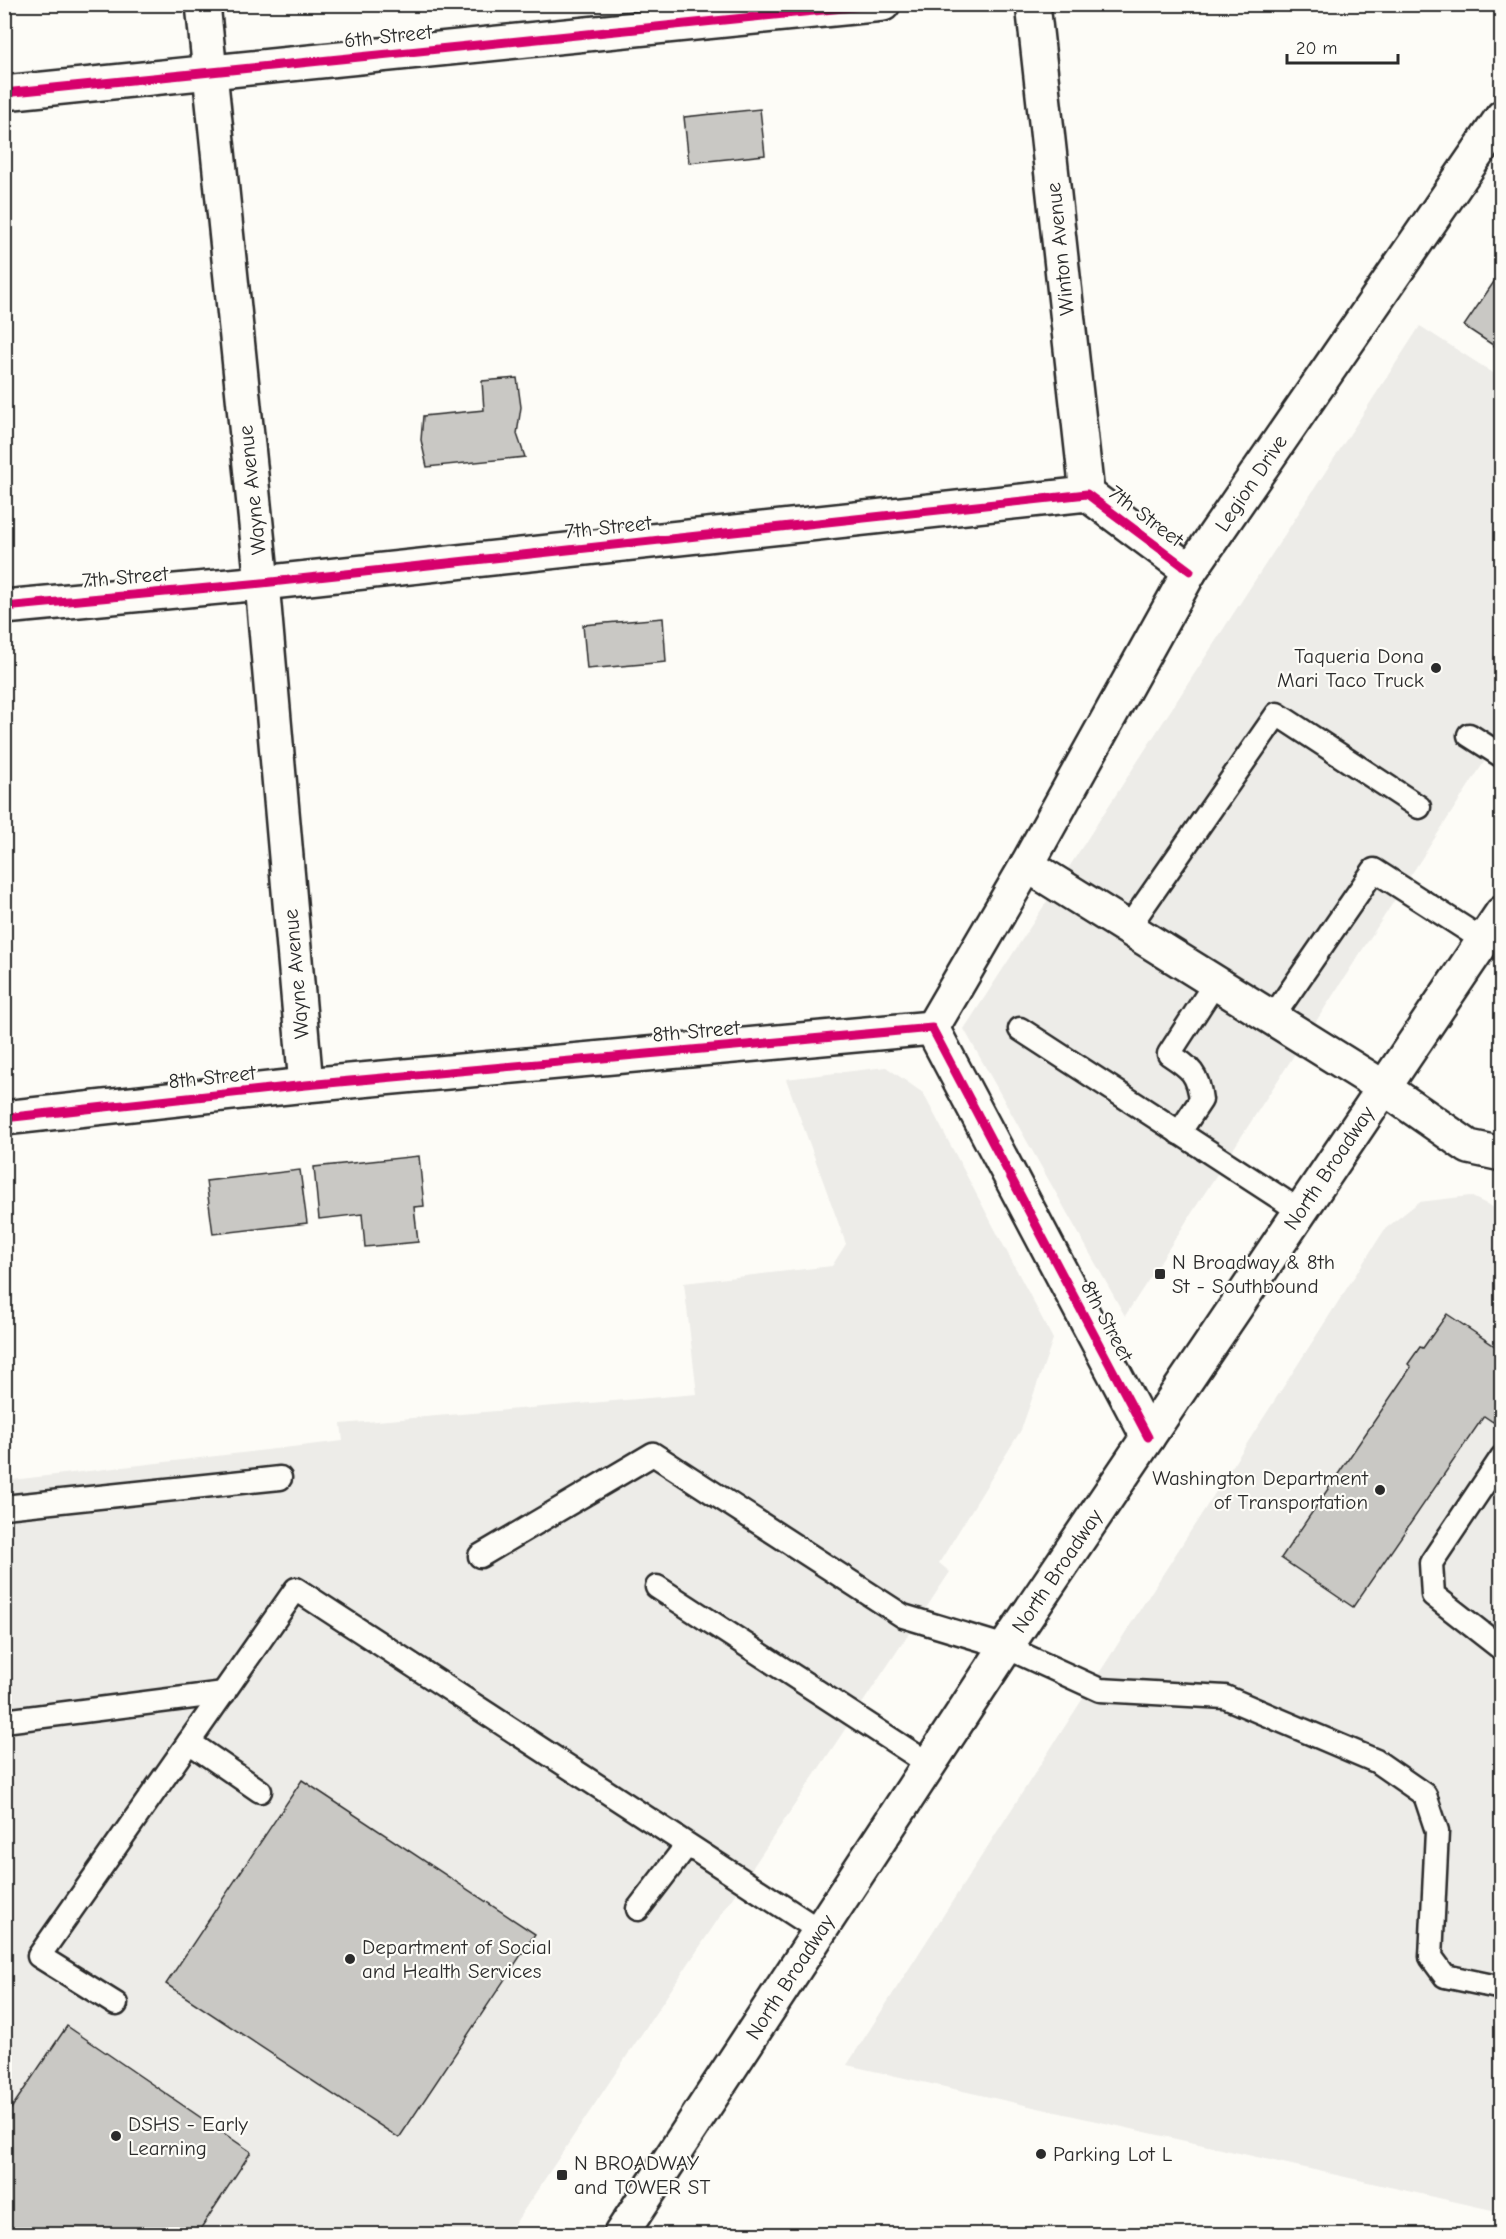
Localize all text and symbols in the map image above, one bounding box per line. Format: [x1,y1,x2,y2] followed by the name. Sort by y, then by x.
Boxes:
[343,19,434,53] street label: 6th Street
[1287,27,1398,65] scale bar
[1296,38,1337,59] text: 20 m
[1041,181,1079,317] street label: Winton Avenue
[233,424,271,556] street label: Wayne Avenue
[1210,430,1292,536] street label: Legion Drive
[1104,480,1189,552] street label: 7th Street
[564,510,653,543] street label: 7th Street
[81,561,170,593] street label: 7th Street
[1277,644,1424,692] place label: Taqueria Dona Mari Taco Truck
[1429,661,1443,675] marker: Taqueria Dona Mari Taco Truck
[278,908,314,1040] street label: Wayne Avenue
[651,1015,742,1047] street label: 8th Street
[167,1060,258,1094] street label: 8th Street
[1279,1101,1380,1234] street label: North Broadway
[1172,1250,1335,1298] place label: N Broadway & 8th St - Southbound
[1153,1267,1167,1281] marker: N Broadway & 8th St - Southbound
[1076,1277,1139,1366] street label: 8th Street
[1152,1466,1369,1514] place label: Washington Department of Transportation
[1373,1483,1387,1497] marker: Washington Department of Transportation
[1007,1504,1108,1637] street label: North Broadway
[741,1910,840,2044] street label: North Broadway
[362,1935,552,1983] place label: Department of Social and Health Services
[343,1952,357,1966] marker: Department of Social and Health Services
[128,2112,248,2160] place label: DSHS - Early Learning
[109,2129,123,2143] marker: DSHS - Early Learning
[1053,2142,1173,2166] place label: Parking Lot L
[1034,2147,1048,2161] marker: Parking Lot L
[574,2151,710,2199] place label: N BROADWAY and TOWER ST
[555,2168,569,2182] marker: N BROADWAY and TOWER ST

